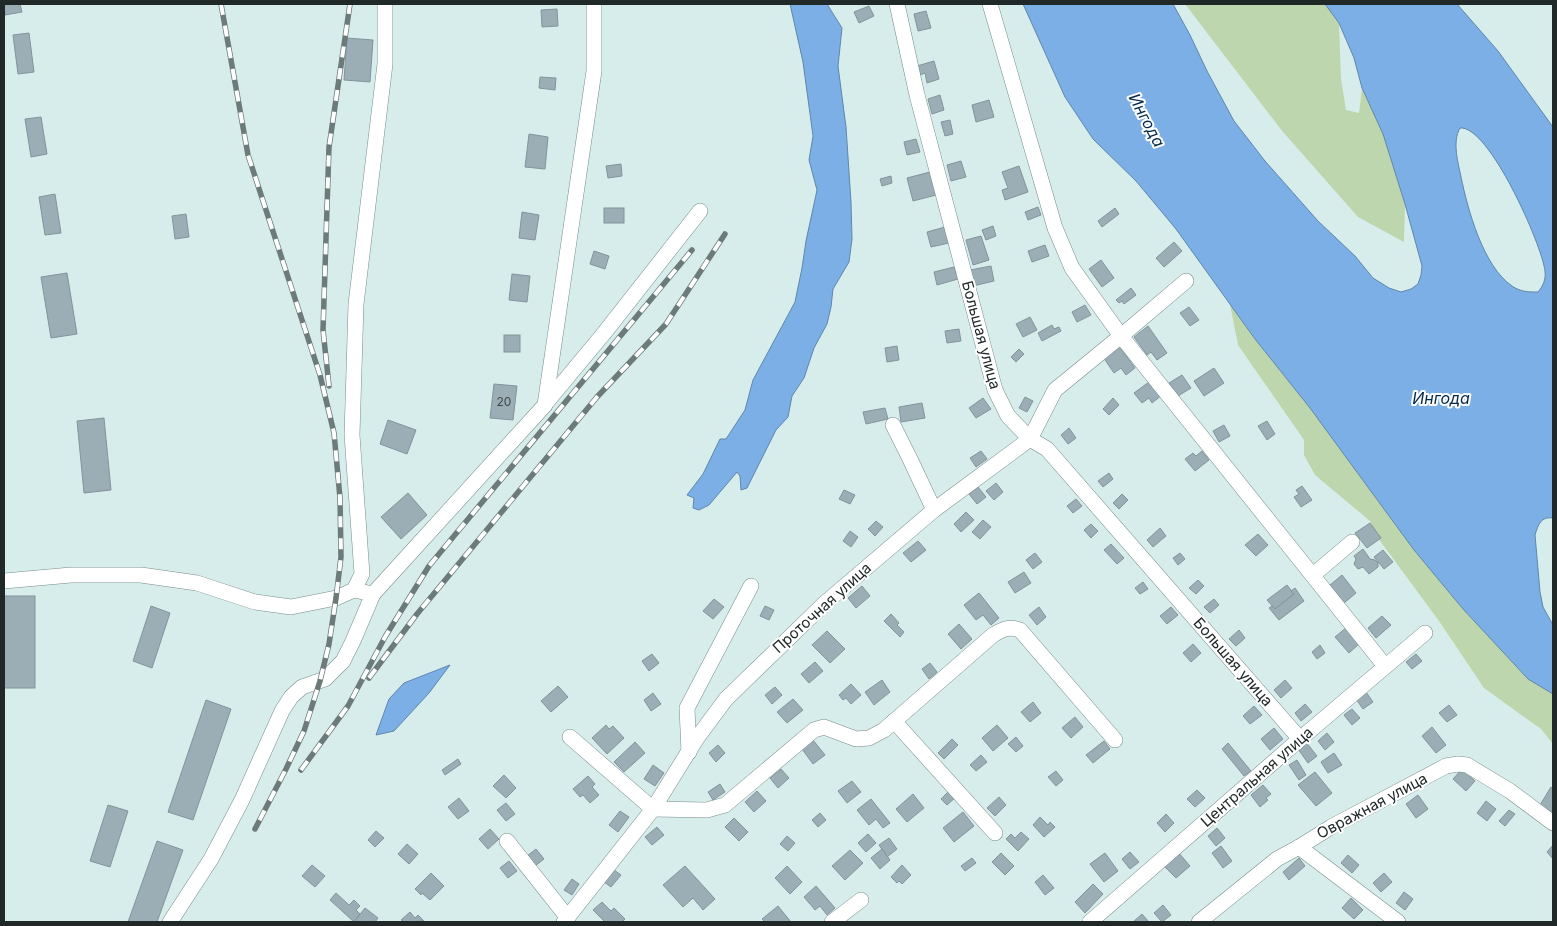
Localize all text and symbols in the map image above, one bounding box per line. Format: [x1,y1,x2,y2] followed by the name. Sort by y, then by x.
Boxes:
[1125,90,1169,150] water label: Ингода
[958,279,1005,391] street label: Большая улица
[1412,388,1470,408] water label: Ингода
[497,394,511,409] house number: 20
[768,558,875,657] street label: Проточная улица
[1190,613,1277,710] street label: Большая улица
[1197,723,1317,831] street label: Центральная улица
[1313,768,1430,843] street label: Овражная улица

